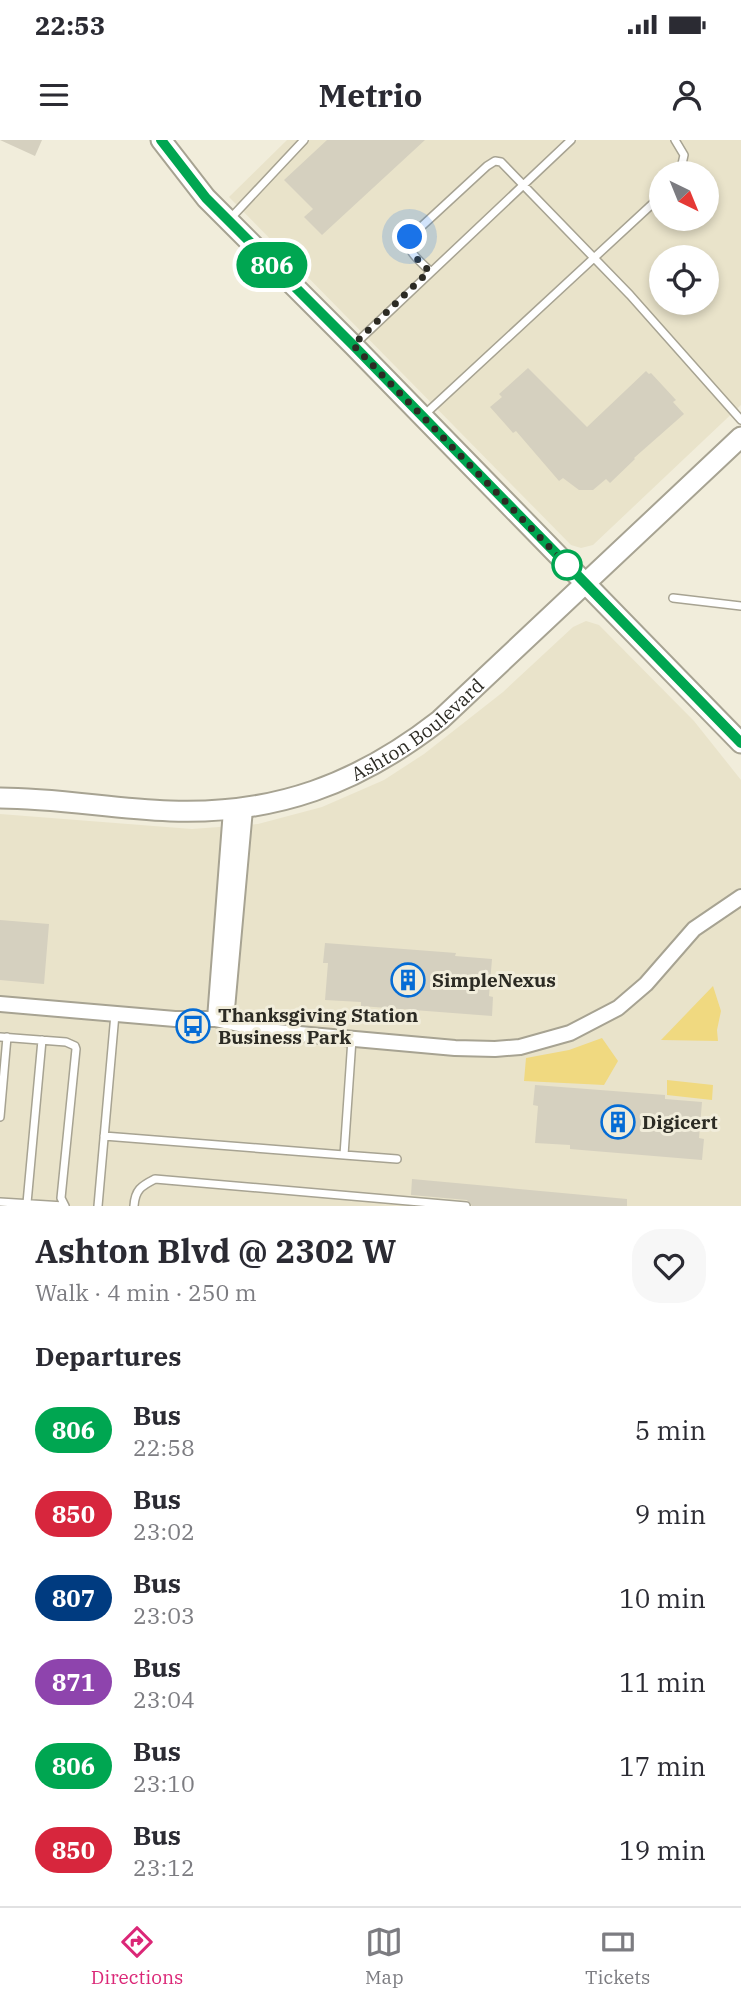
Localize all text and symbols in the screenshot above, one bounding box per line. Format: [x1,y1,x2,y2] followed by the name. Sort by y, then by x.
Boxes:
[35,8,105,42] text: 22:53
[319,74,422,116] text: Metrio
[35,76,73,114] icon: menu
[668,76,706,114] icon: person
[649,161,719,231] north arrow
[649,161,719,315] map controls
[392,219,427,254] your location
[232,242,312,288] line badge: 806
[649,245,719,315] button: locate
[250,249,294,281] text: 806
[552,550,582,580] unlabelled marker
[347,673,489,786] street label: Ashton Boulevard
[389,961,427,999] building icon: SimpleNexus
[432,968,556,992] place label: SimpleNexus
[218,1003,419,1049] place label: Thanksgiving Station Business Park
[174,1007,212,1045] bus stop icon: Thanksgiving Station Business Park
[599,1103,637,1141] building icon: Digicert
[642,1110,718,1134] place label: Digicert
[35,1229,396,1272] text: Ashton Blvd @ 2302 W
[632,1229,706,1303] button: heart
[35,1277,257,1307] text: Walk · 4 min · 250 m
[35,1339,181,1373] text: Departures
[133,1398,181,1432] text: Bus
[635,1413,706,1447] text: 5 min
[52,1414,95,1446] text: 806
[133,1432,195,1462] text: 22:58
[133,1482,181,1516] text: Bus
[635,1497,706,1531] text: 9 min
[52,1498,95,1530] text: 850
[133,1516,195,1546] text: 23:02
[133,1566,181,1600] text: Bus
[619,1581,706,1615] text: 10 min
[52,1582,95,1614] text: 807
[133,1600,195,1630] text: 23:03
[133,1650,181,1684] text: Bus
[619,1665,706,1699] text: 11 min
[52,1666,95,1698] text: 871
[133,1684,195,1714] text: 23:04
[133,1734,181,1768] text: Bus
[619,1749,706,1783] text: 17 min
[52,1750,95,1782] text: 806
[133,1768,195,1798] text: 23:10
[133,1818,181,1852] text: Bus
[619,1833,706,1867] text: 19 min
[52,1834,95,1866] text: 850
[133,1852,195,1882] text: 23:12
[91,1923,183,1989] tab: Directions
[365,1923,404,1989] tab: Map
[585,1923,650,1989] tab: Tickets

